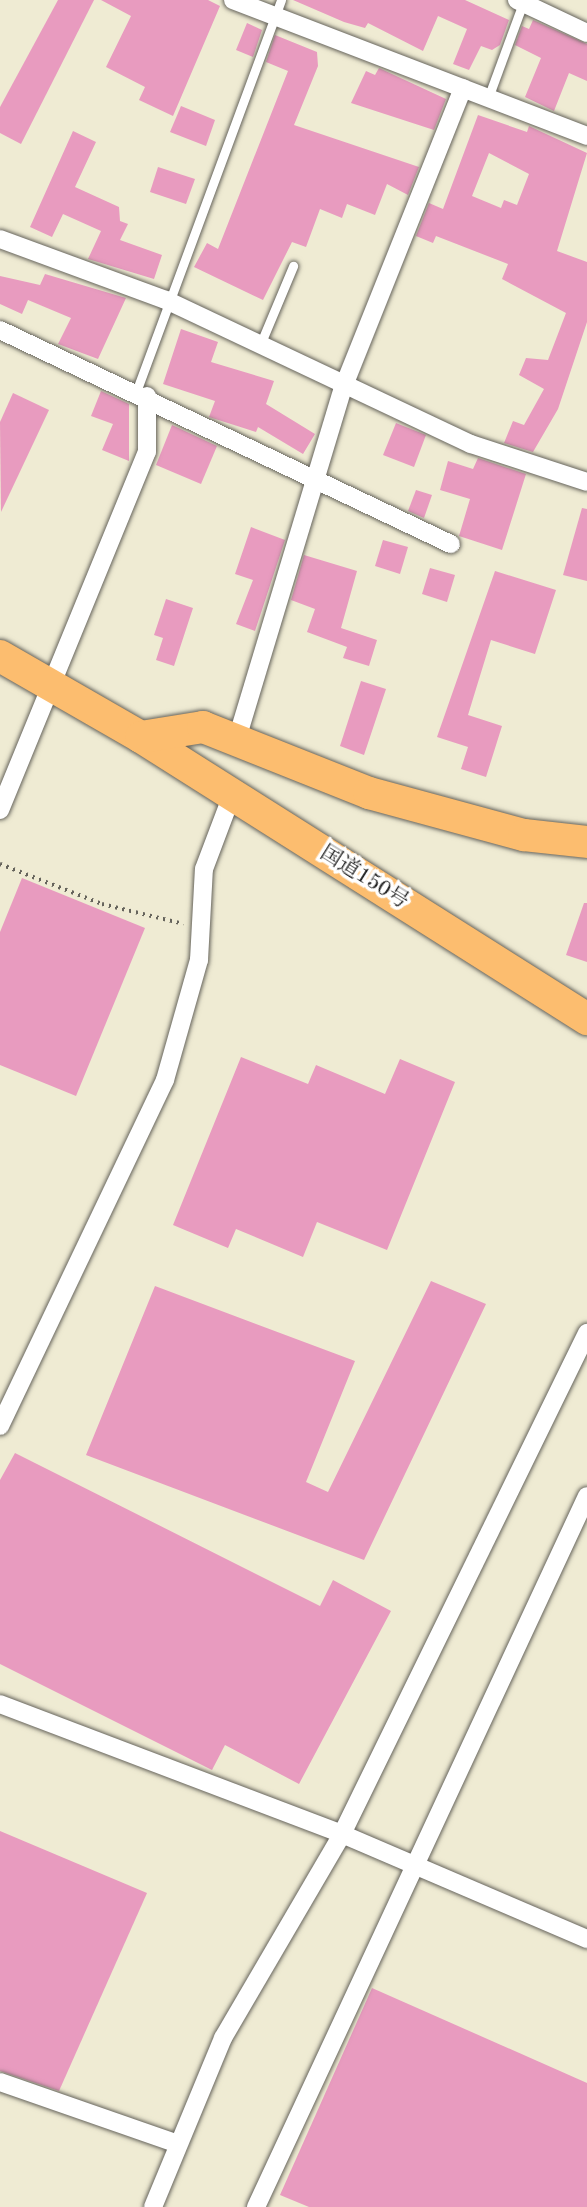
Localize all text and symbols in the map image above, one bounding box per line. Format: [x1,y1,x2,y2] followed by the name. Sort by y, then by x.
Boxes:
[315,841,413,915] street label: 国道150号

